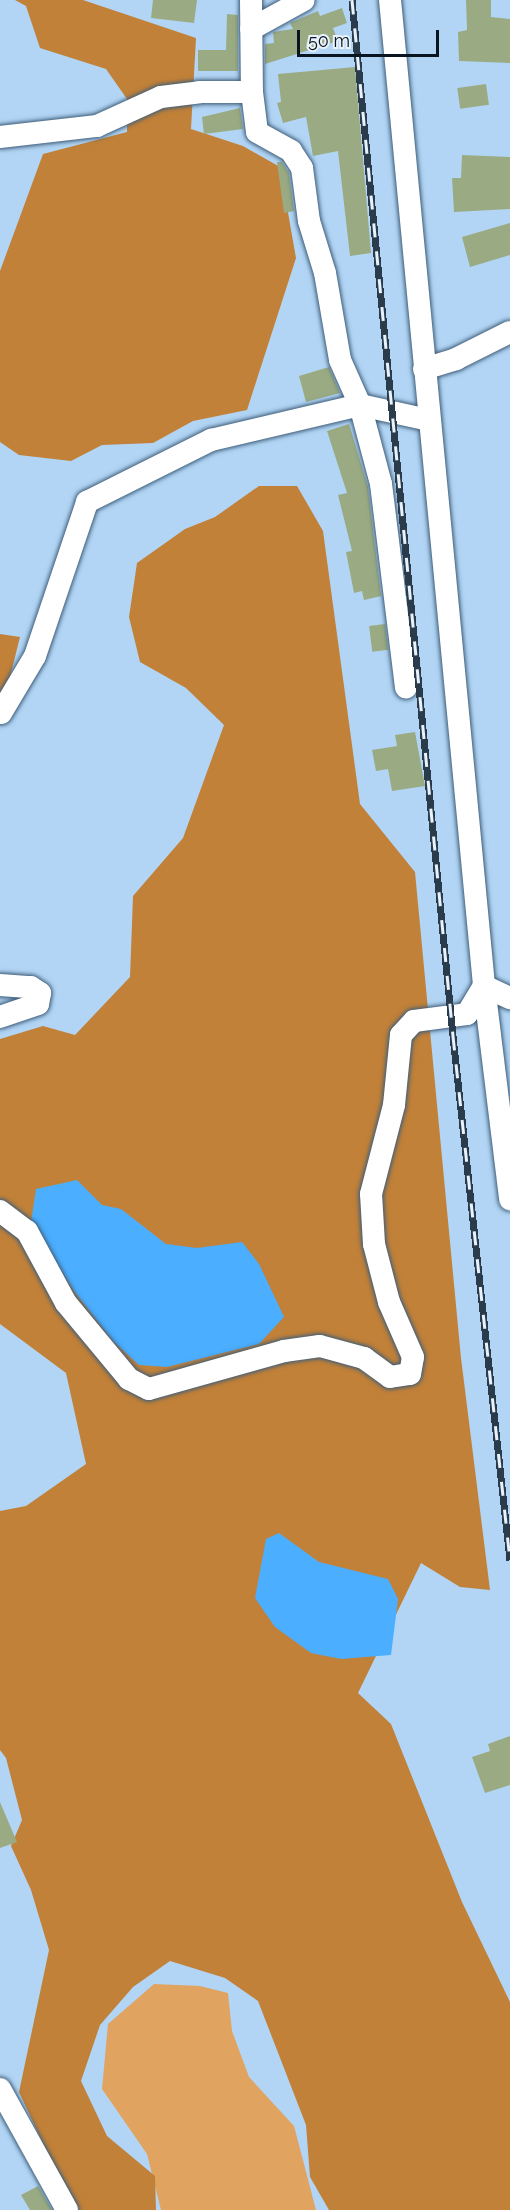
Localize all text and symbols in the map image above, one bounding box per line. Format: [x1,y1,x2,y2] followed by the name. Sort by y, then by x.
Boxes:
[300,18,442,56] scale bar
[308,30,350,51] text: 50 m

